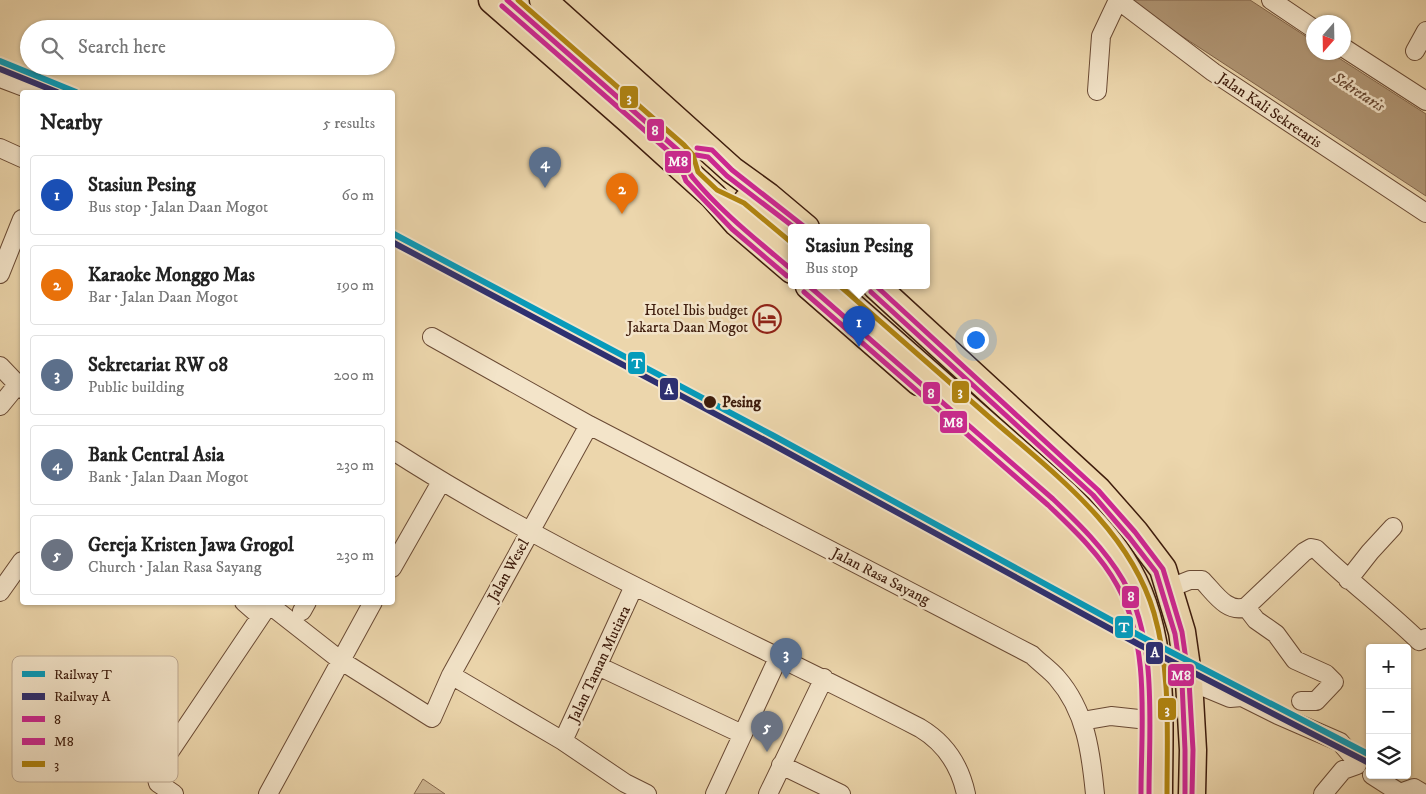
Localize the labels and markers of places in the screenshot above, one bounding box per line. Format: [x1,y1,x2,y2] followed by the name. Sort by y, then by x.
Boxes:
[529,147,561,188] pin: 4
[606,173,638,214] pin: 2
[625,301,748,337] place label: Hotel Ibis budget Jakarta Daan Mogot
[752,304,782,334] hotel icon: Hotel Ibis budget Jakarta Daan Mogot
[843,306,875,347] pin: 1
[722,393,761,412] place label: Pesing
[702,394,718,410] marker: Pesing
[770,638,802,679] pin: 3
[751,711,783,752] pin: 5

